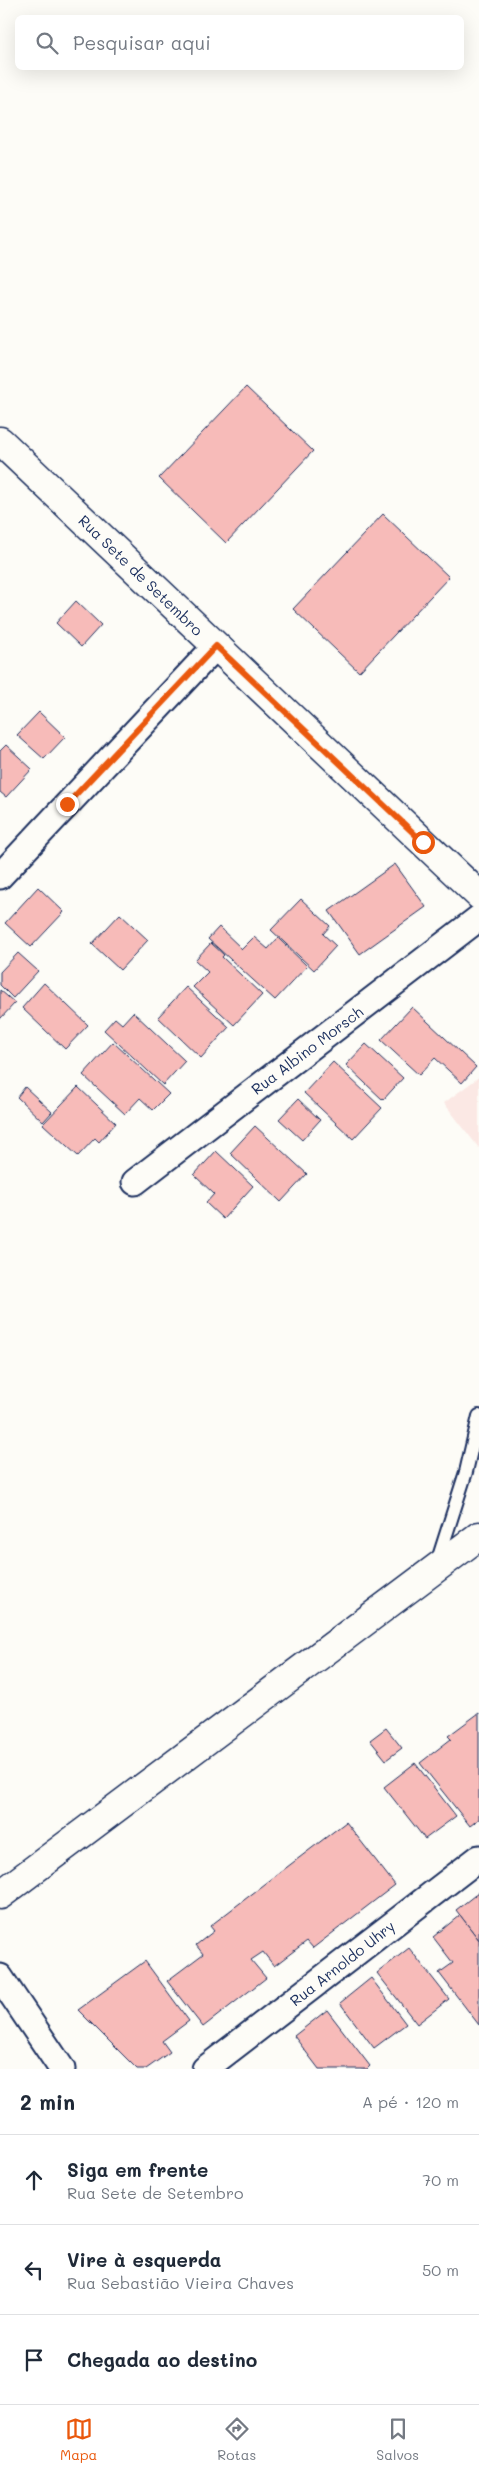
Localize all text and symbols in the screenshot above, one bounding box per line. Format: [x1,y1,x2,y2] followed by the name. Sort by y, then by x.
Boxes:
[15,15,464,70] search box
[33,29,61,57] icon: search
[73,30,211,55] text: Pesquisar aqui
[75,510,208,640] street label: Rua Sete de Setembro
[56,793,79,816] route end
[412,831,435,854] route start
[247,1001,367,1099] street label: Rua Albino Morsch
[285,1916,399,2010] street label: Rua Arnoldo Uhry
[20,2088,75,2115] text: 2 min
[362,2091,459,2112] text: A pé · 120 m
[67,2157,208,2182] text: Siga em frente
[20,2166,48,2194] icon: ahead
[422,2169,459,2190] text: 70 m
[67,2182,244,2203] text: Rua Sete de Setembro
[67,2247,222,2272] text: Vire à esquerda
[20,2256,48,2284] icon: left
[422,2259,459,2280] text: 50 m
[67,2272,294,2293] text: Rua Sebastião Vieira Chaves
[20,2346,48,2374] icon: arrive
[67,2347,257,2372] text: Chegada ao destino
[60,2415,97,2464] tab: Mapa
[217,2415,256,2464] tab: Rotas
[376,2415,419,2464] tab: Salvos

